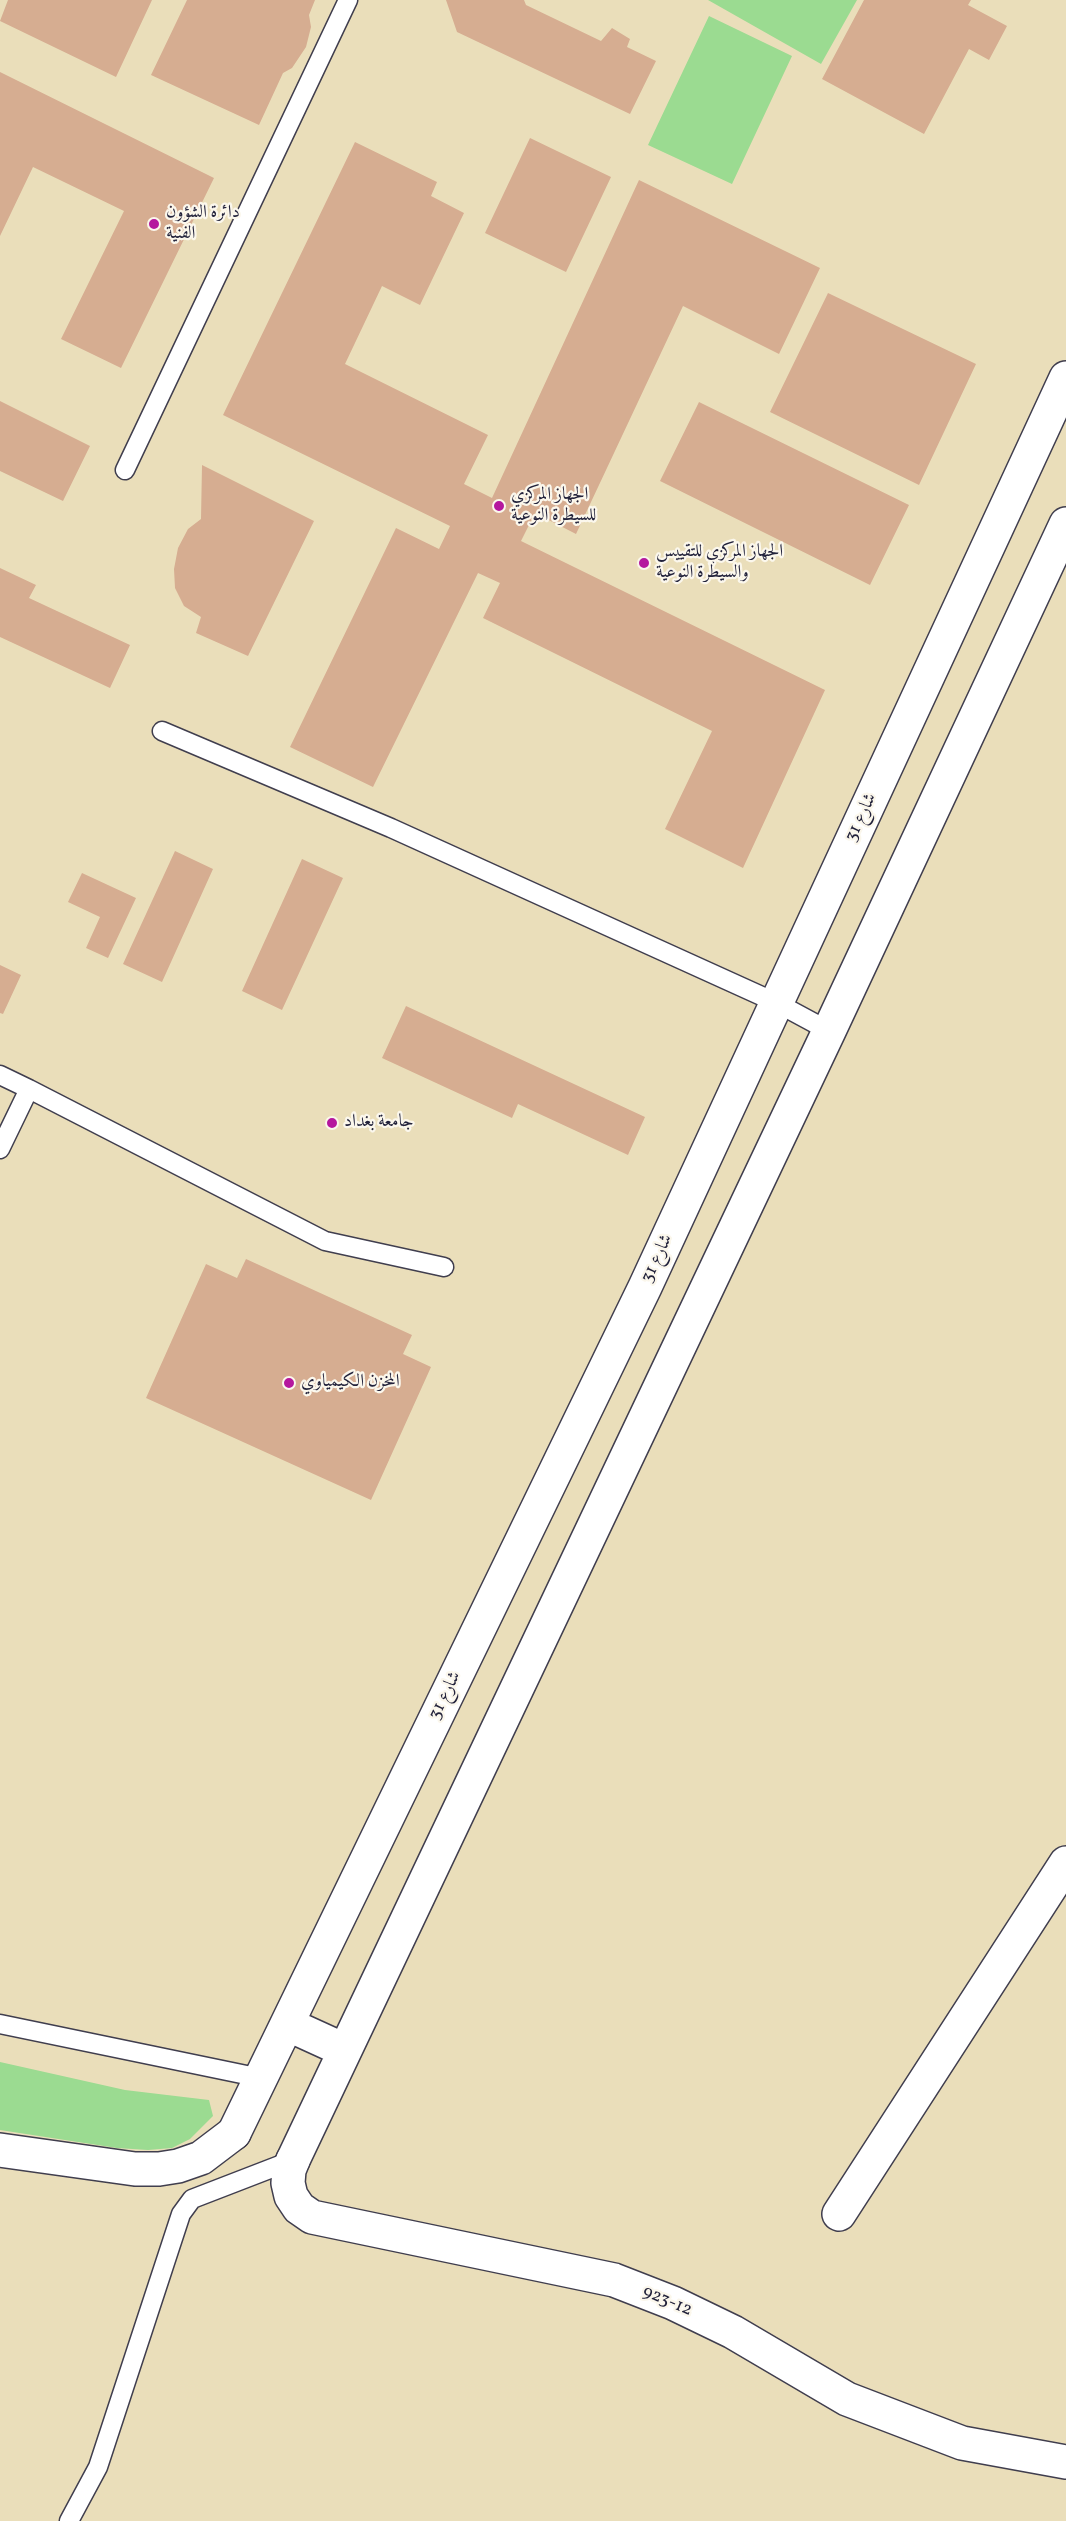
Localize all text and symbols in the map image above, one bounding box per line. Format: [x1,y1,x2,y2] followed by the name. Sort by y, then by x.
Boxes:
[166,203,240,246] place label: دائرة الشؤون الفنية
[147,217,161,231] marker: دائرة الشؤون الفنية
[511,485,596,528] place label: الجهاز المركزي للسيطرة النوعية
[492,499,506,513] marker: الجهاز المركزي للسيطرة النوعية
[656,542,783,584] place label: الجهاز المركزي للتقييس والسيطرة النوعية
[637,556,651,570] marker: الجهاز المركزي للتقييس والسيطرة النوعية
[841,790,883,846] street label: شارع 31
[344,1112,414,1134] place label: جامعة بغداد
[325,1116,339,1130] marker: جامعة بغداد
[637,1231,679,1287] street label: شارع 31
[301,1372,400,1394] place label: المخزن الكيمياوي
[282,1376,296,1390] marker: المخزن الكيمياوي
[425,1668,467,1724] street label: شارع 31
[639,2282,695,2322] street label: 923-12

